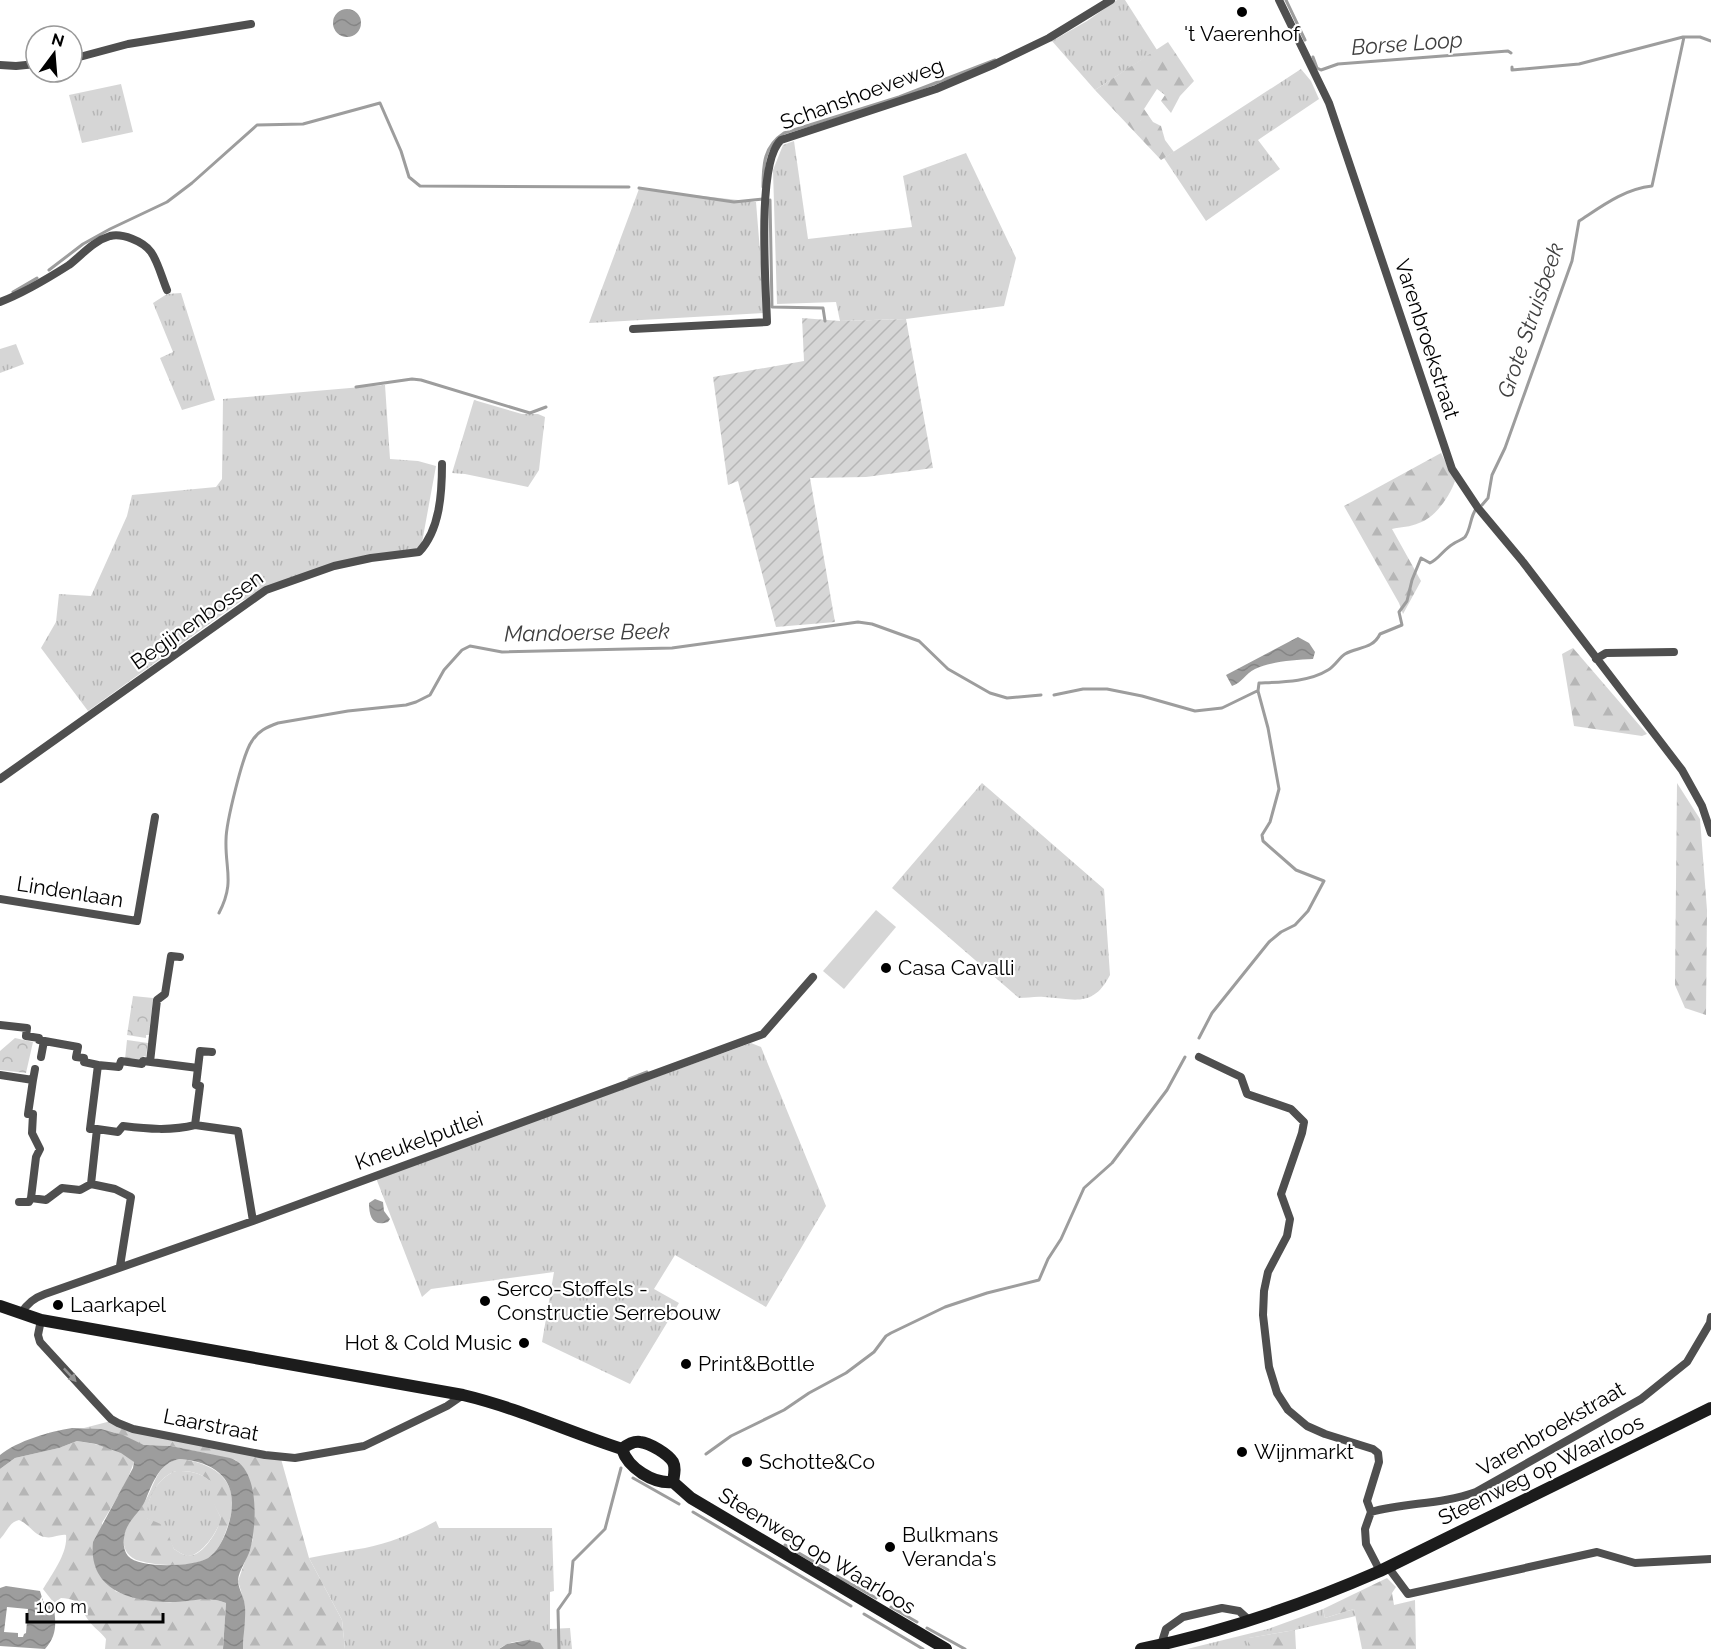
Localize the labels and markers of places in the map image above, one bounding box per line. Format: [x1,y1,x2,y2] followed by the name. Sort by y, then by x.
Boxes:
[1235,5,1249,19] marker: 't Vaerenhof
[1184,21,1301,46] place label: 't Vaerenhof
[898,955,1015,980] place label: Casa Cavalli
[879,961,893,975] marker: Casa Cavalli
[497,1276,721,1325] place label: Serco-Stoffels - Constructie Serrebouw
[70,1292,166,1317] place label: Laarkapel
[478,1294,492,1308] marker: Serco-Stoffels - Constructie Serrebouw
[51,1298,65,1312] marker: Laarkapel
[344,1330,512,1355] place label: Hot & Cold Music
[517,1336,531,1350] marker: Hot & Cold Music
[698,1351,815,1376] place label: Print&Bottle
[679,1357,693,1371] marker: Print&Bottle
[1254,1439,1354,1464] place label: Wijnmarkt
[1235,1445,1249,1459] marker: Wijnmarkt
[759,1449,875,1474] place label: Schotte&Co
[740,1455,754,1469] marker: Schotte&Co
[902,1522,998,1571] place label: Bulkmans Veranda's
[883,1540,897,1554] marker: Bulkmans Veranda's

